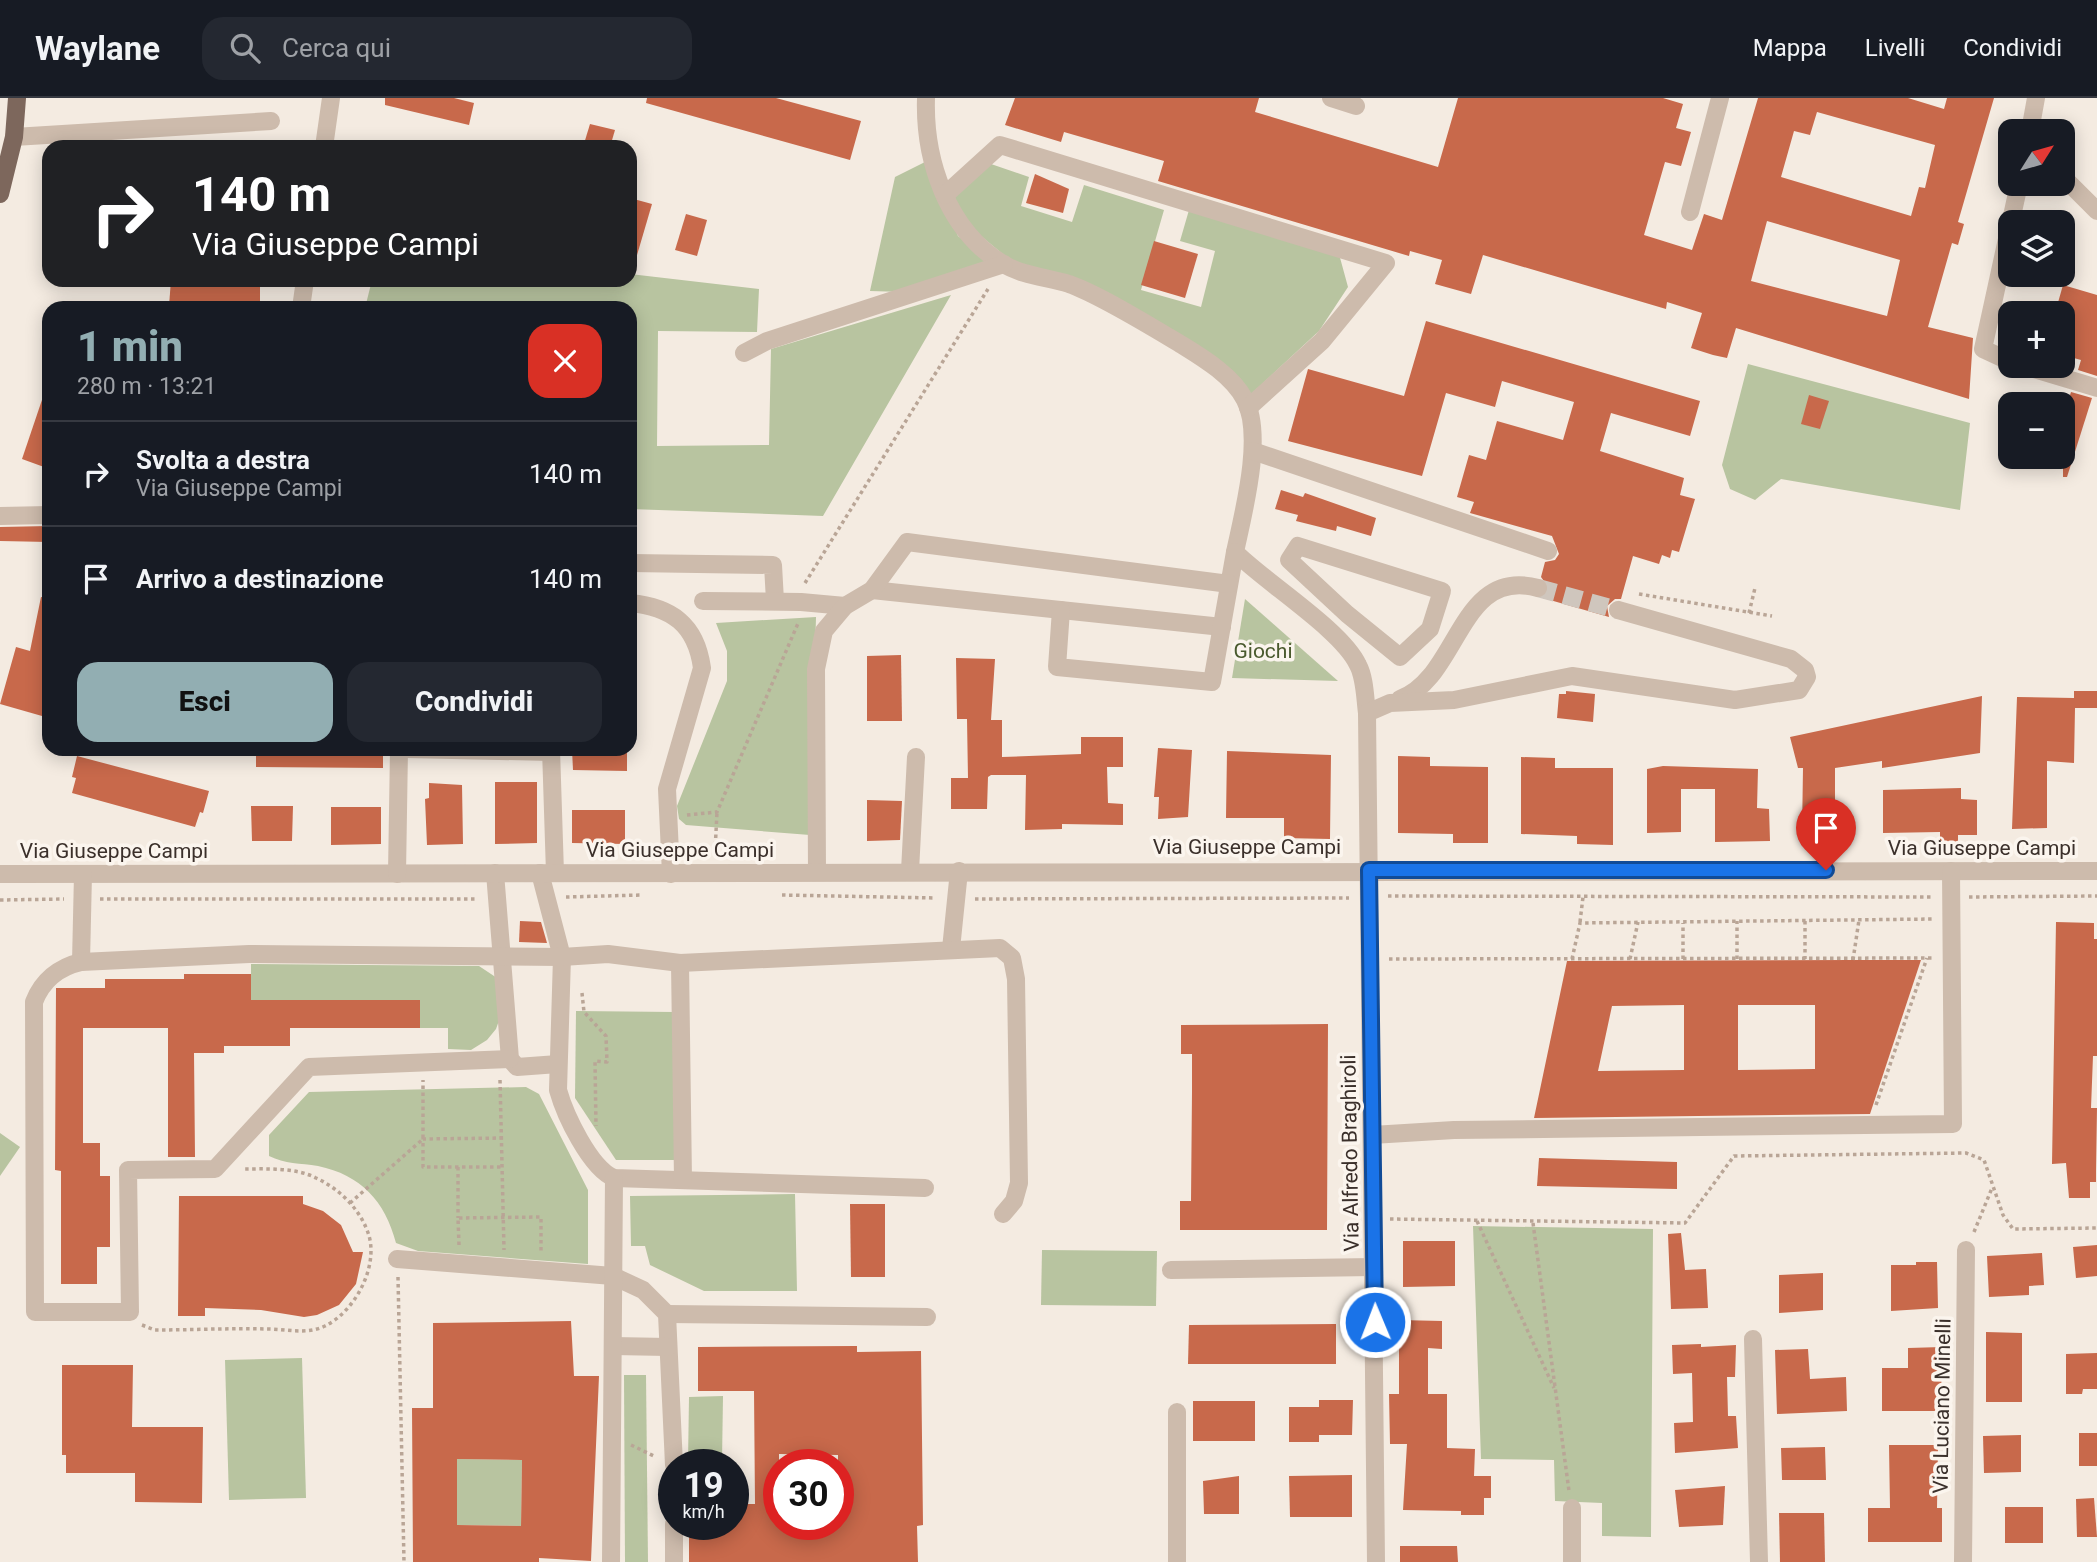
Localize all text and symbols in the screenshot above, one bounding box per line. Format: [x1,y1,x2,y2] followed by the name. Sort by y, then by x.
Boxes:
[202,17,692,80] search box
[35,29,160,68] text: Waylane
[226,29,264,67] icon: search
[282,33,391,63] text: Cerca qui
[1753,34,1827,62] text: Mappa
[1865,34,1925,62] text: Livelli
[1963,34,2062,62] text: Condividi
[1998,119,2076,196] north arrow
[1998,119,2075,469] map controls
[192,166,331,223] text: 140 m
[77,168,168,259] icon: right
[1998,210,2075,287] button: layers
[192,225,479,263] text: Via Giuseppe Campi
[1998,301,2075,378] button: +
[77,322,183,371] text: 1 min
[528,324,602,398] button: close
[77,373,216,400] text: 280 m · 13:21
[1998,392,2075,469] button: −
[136,445,310,475] text: Svolta a destra
[77,455,115,493] icon: right
[529,459,602,489] text: 140 m
[136,475,342,502] text: Via Giuseppe Campi
[77,560,115,598] icon: arrive
[136,564,383,594] text: Arrivo a destinazione
[529,564,602,594] text: 140 m
[1233,639,1293,663] park label: Giochi
[77,662,333,742] button: Esci
[347,662,602,742] button: Condividi
[1796,798,1856,870] pin
[1807,809,1845,847] icon: arrive
[1153,835,1341,859] street label: Via Giuseppe Campi
[1888,836,2076,860] street label: Via Giuseppe Campi
[586,838,774,862] street label: Via Giuseppe Campi
[20,839,208,863] street label: Via Giuseppe Campi
[1336,1054,1364,1252] street label: Via Alfredo Braghiroli
[1338,1285,1412,1359] position arrow
[1928,1318,1956,1494] street label: Via Luciano Minelli
[763,1449,854,1540] speed limit sign: 30
[683,1465,724,1506] text: 19
[682,1501,725,1522] text: km/h

